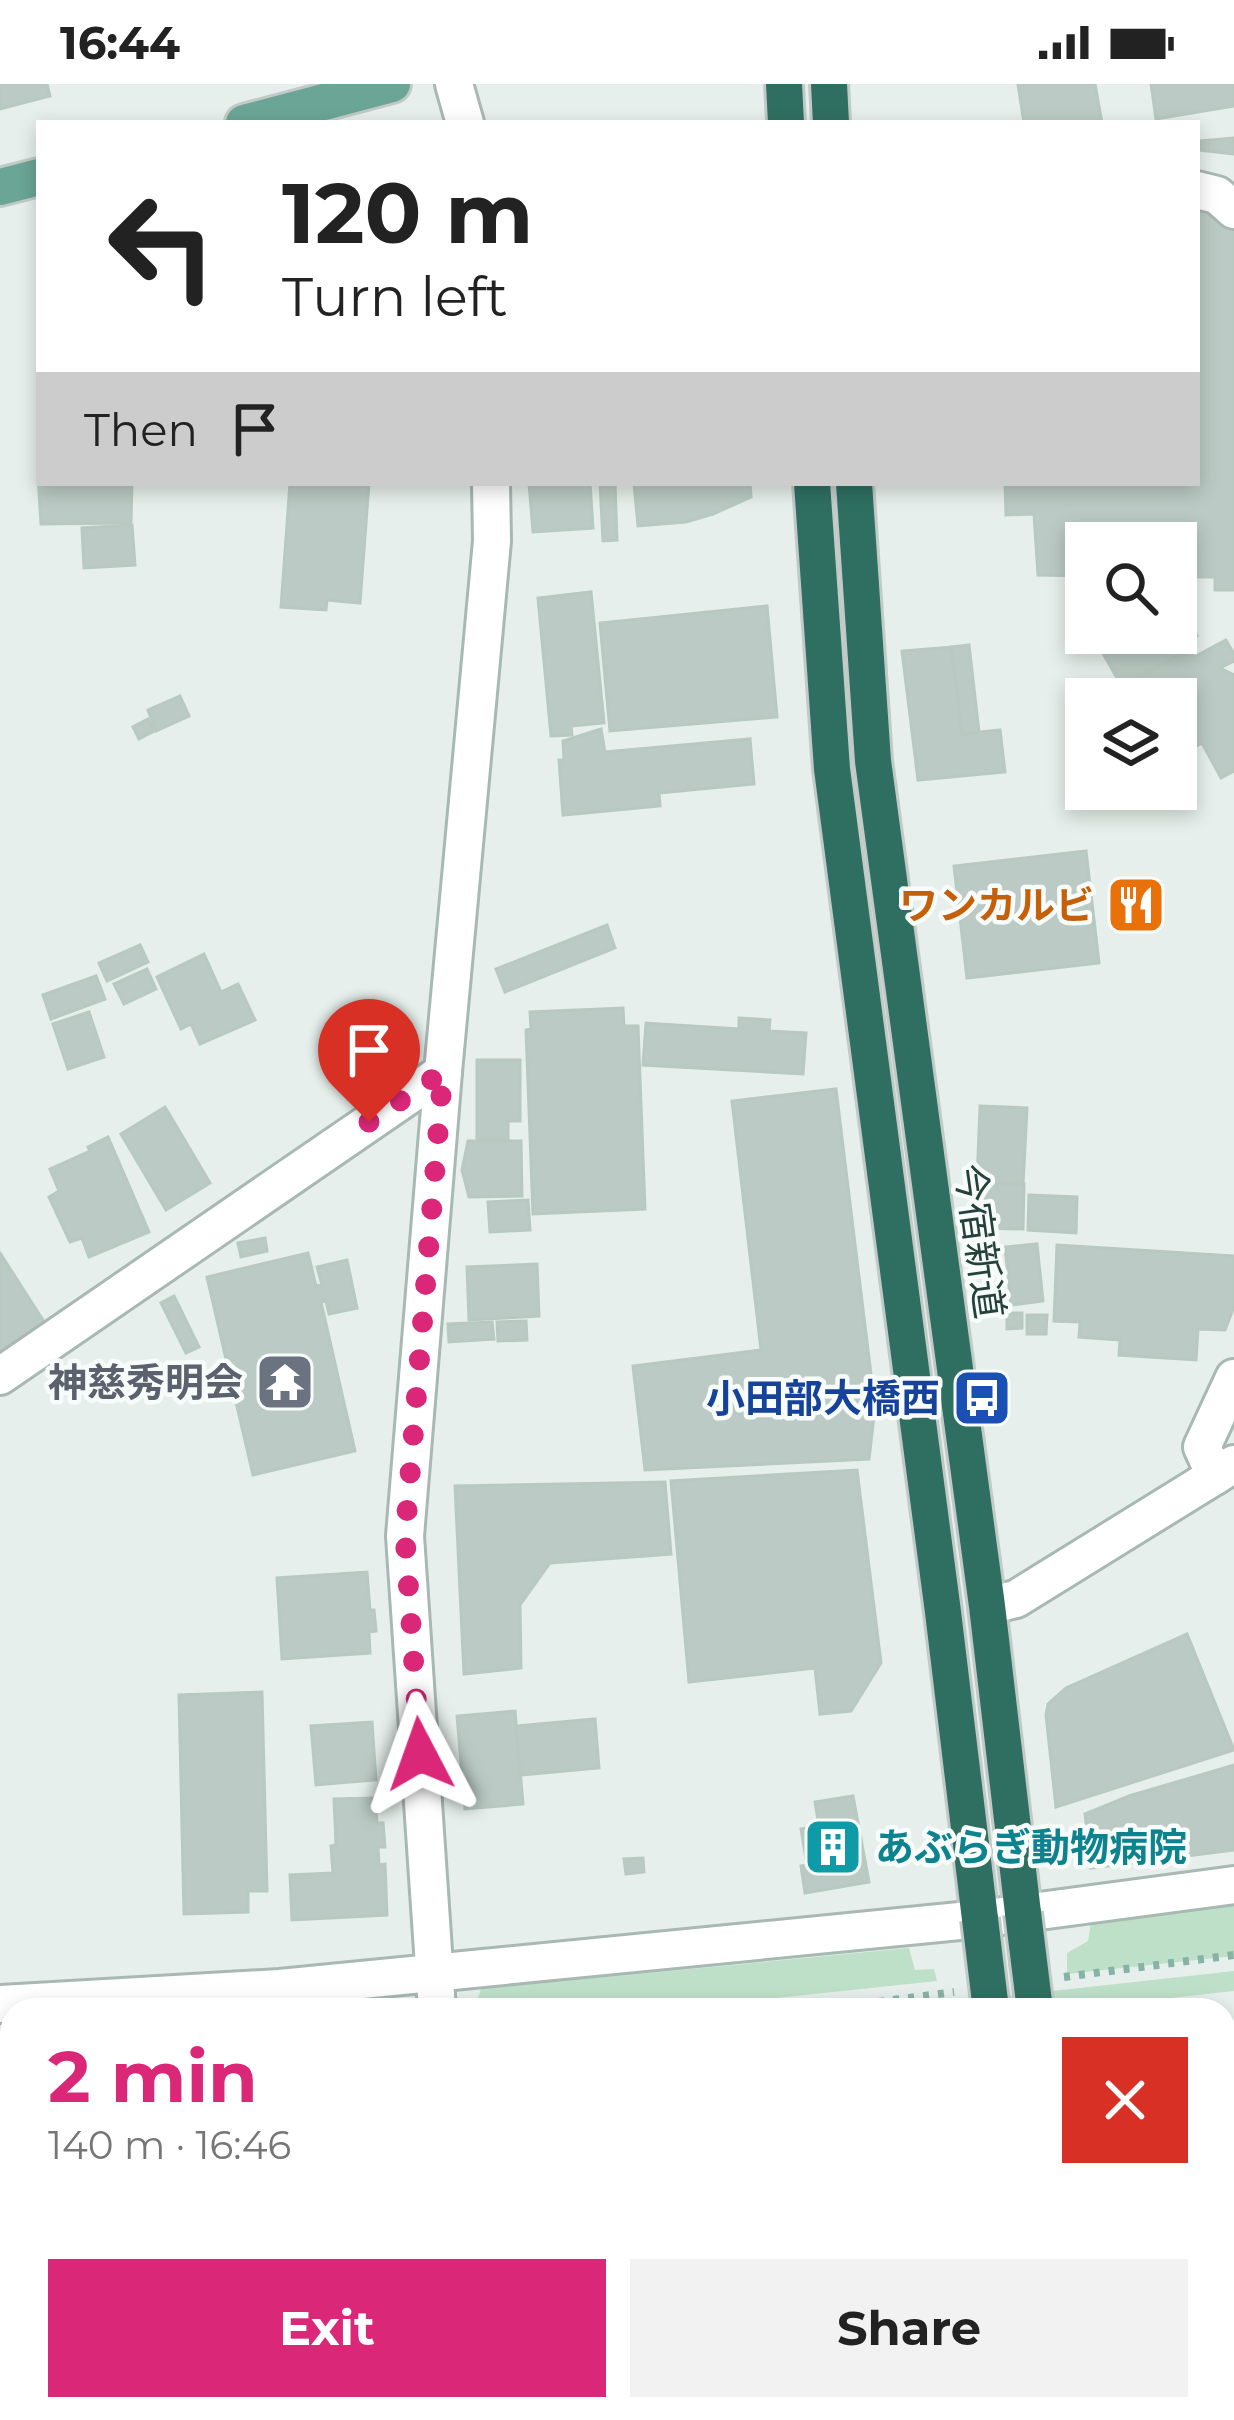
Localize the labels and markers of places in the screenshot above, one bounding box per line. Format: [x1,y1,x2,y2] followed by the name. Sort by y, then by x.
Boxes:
[1105,874,1167,936] restaurant icon: ワンカルビ
[899,881,1094,929] place label: ワンカルビ
[318,999,420,1122] pin
[254,1351,316,1413] temple icon: 神慈秀明会
[48,1358,243,1406] place label: 神慈秀明会
[951,1367,1013,1429] bus stop icon: 小田部大橋西
[706,1374,940,1422] place label: 小田部大橋西
[802,1816,864,1878] building icon: あぶらぎ動物病院
[875,1823,1187,1871] place label: あぶらぎ動物病院

